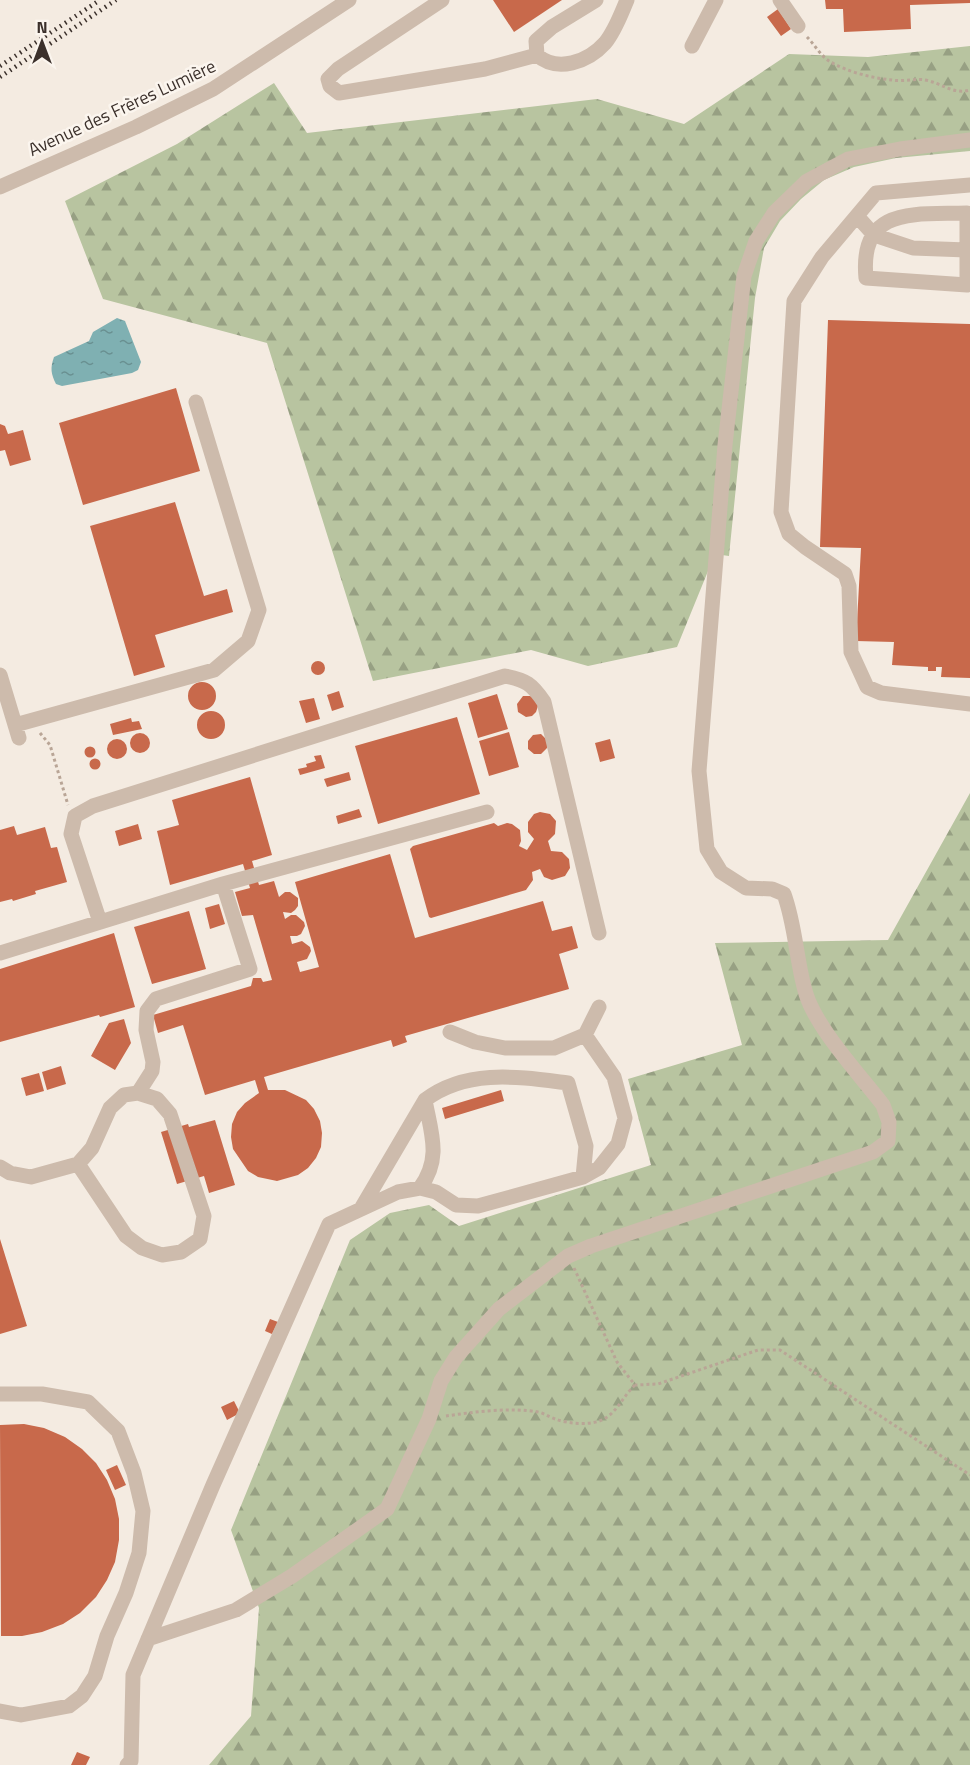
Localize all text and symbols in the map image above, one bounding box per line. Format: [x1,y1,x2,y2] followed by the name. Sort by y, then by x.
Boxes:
[12,12,72,72] north arrow
[36,15,48,39] text: N
[24,52,220,163] street label: Avenue des Frères Lumière

